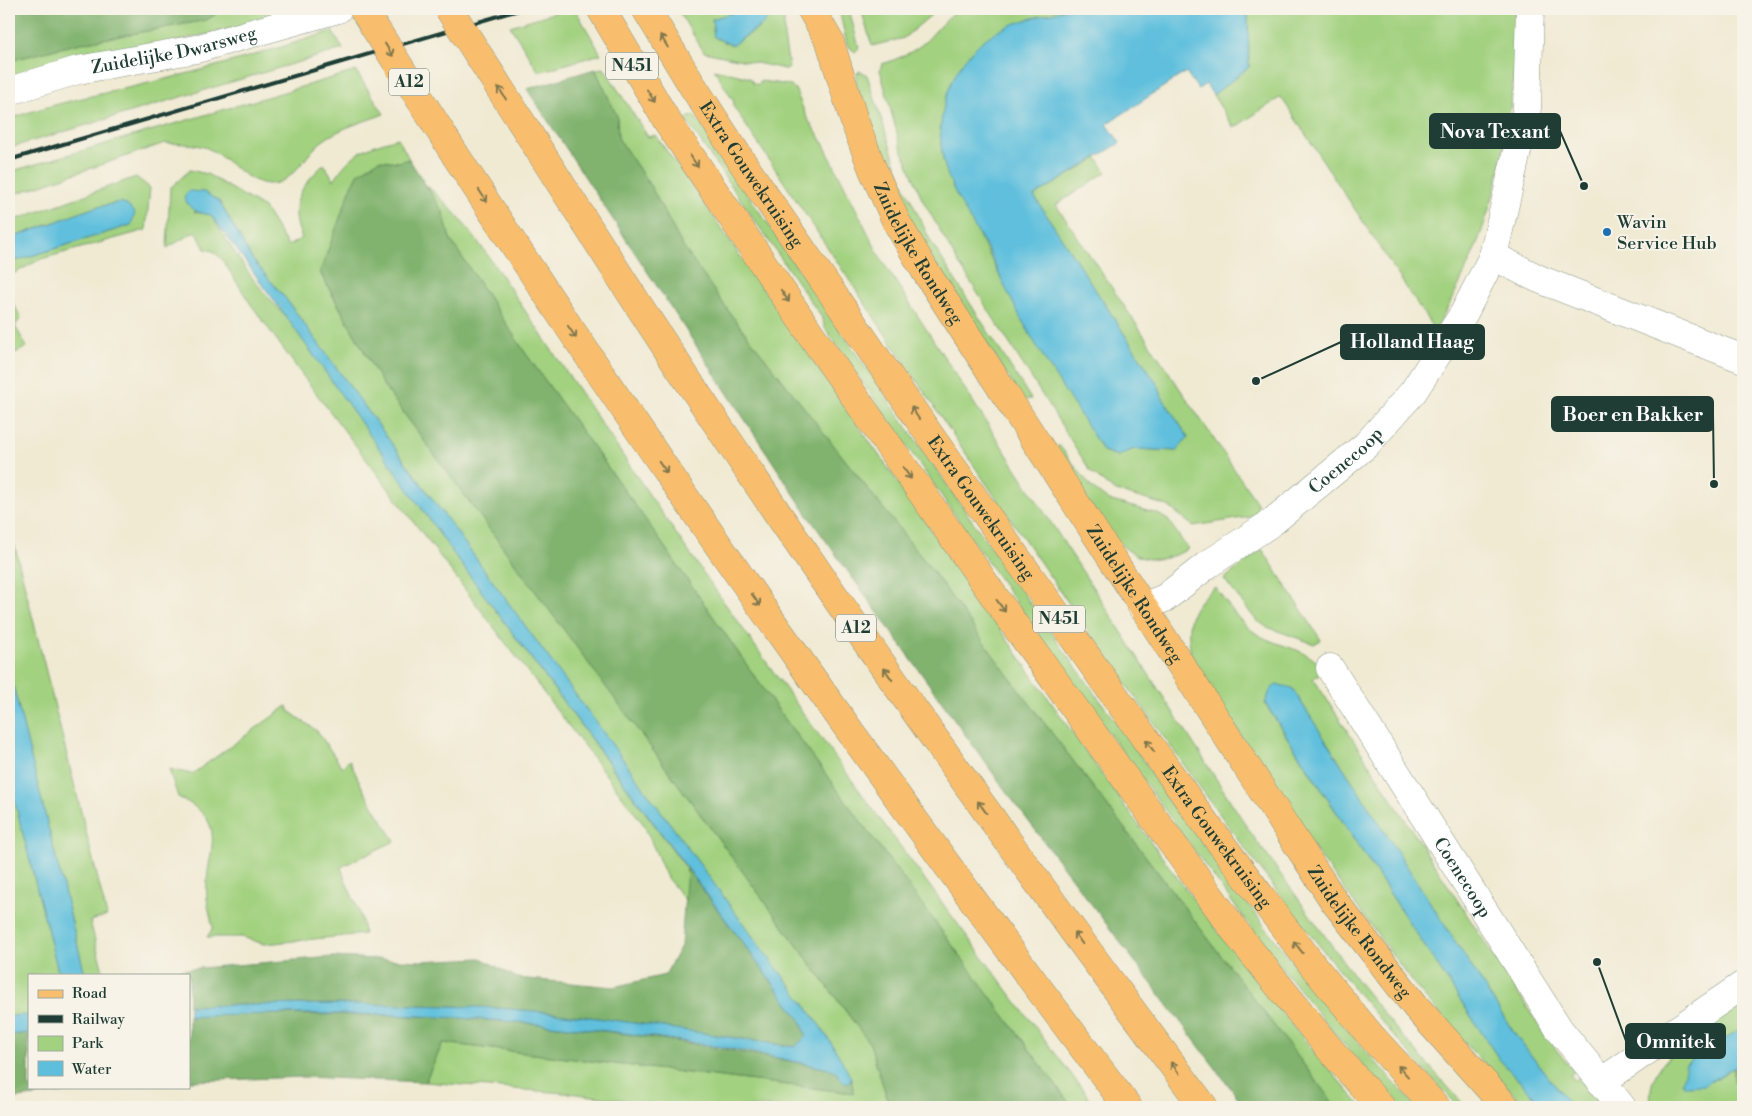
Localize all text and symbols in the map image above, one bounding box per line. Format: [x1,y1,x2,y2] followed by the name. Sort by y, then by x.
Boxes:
[89,21,260,79] street label: Zuidelijke Dwarsweg
[659,35,669,49] one-way arrow
[384,42,394,56] one-way arrow
[606,52,658,80] road number: N451
[389,68,429,95] road number: A12
[497,86,507,100] one-way arrow
[647,89,657,103] one-way arrow
[694,97,809,252] street label: Extra Gouwekruising
[1430,114,1560,148] callout: Nova Texant
[1440,120,1550,144] text: Nova Texant
[689,154,699,168] one-way arrow
[869,179,969,329] street label: Zuidelijke Rondweg
[478,189,488,203] one-way arrow
[1616,211,1717,255] place label: Wavin Service Hub
[1601,226,1613,238] marker: Wavin Service Hub
[780,289,790,303] one-way arrow
[567,325,578,339] one-way arrow
[1341,325,1484,359] callout: Holland Haag
[1350,330,1475,354] text: Holland Haag
[1552,397,1713,431] callout: Boer en Bakker
[1563,403,1704,427] text: Boer en Bakker
[910,406,920,420] one-way arrow
[1304,422,1388,499] street label: Coenecoop
[922,431,1041,585] street label: Extra Gouwekruising
[658,460,668,474] one-way arrow
[902,466,912,480] one-way arrow
[1081,520,1188,668] street label: Zuidelijke Rondweg
[751,593,761,607] one-way arrow
[996,599,1006,613] one-way arrow
[1033,606,1085,632] road number: N451
[836,614,876,641] road number: A12
[883,667,893,681] one-way arrow
[1145,739,1155,753] one-way arrow
[1157,761,1277,913] street label: Extra Gouwekruising
[977,800,987,814] one-way arrow
[1429,833,1497,922] street label: Coenecoop
[1302,861,1417,1004] street label: Zuidelijke Rondweg
[1072,932,1083,945] one-way arrow
[1293,940,1303,954] one-way arrow
[28,974,190,1088] legend
[72,984,107,1003] text: Road
[72,1010,126,1029] text: Railway
[1626,1024,1725,1058] callout: Omnitek
[1636,1030,1716,1054] text: Omnitek
[72,1034,104,1053] text: Park
[71,1060,112,1079] text: Water
[1169,1062,1180,1075] one-way arrow
[1397,1065,1409,1078] one-way arrow

